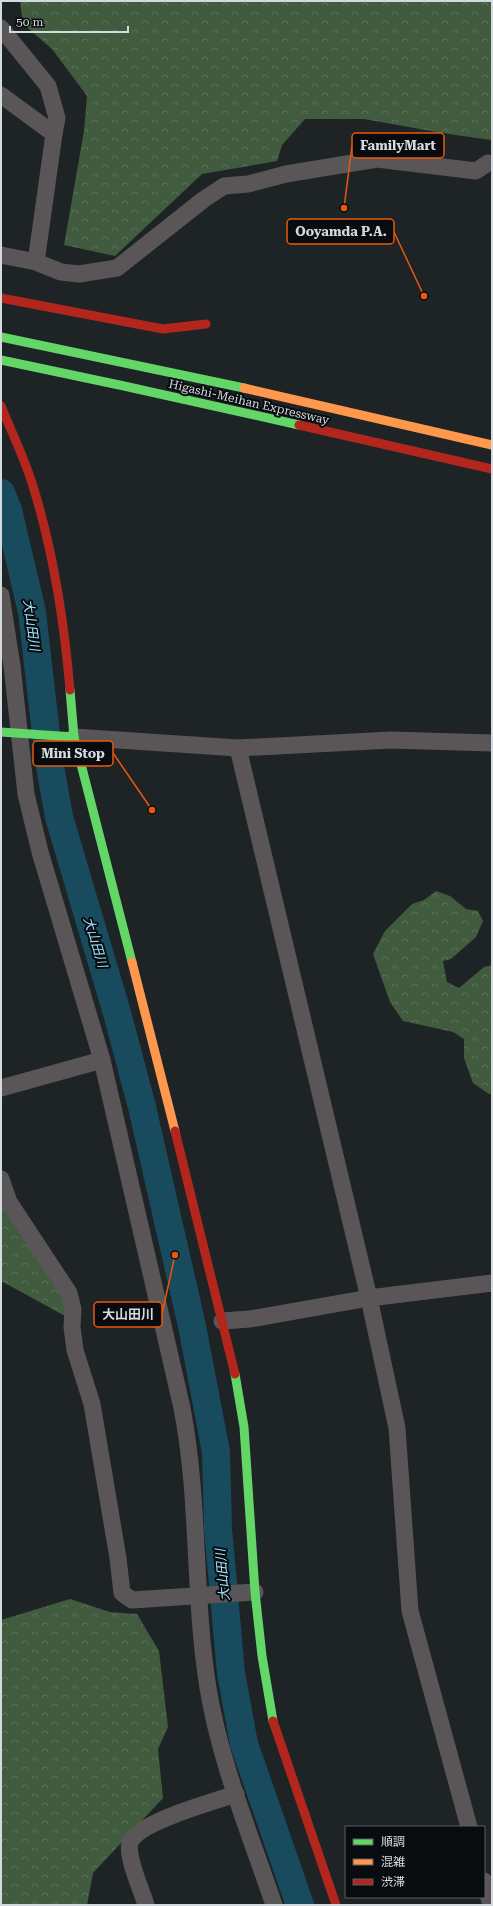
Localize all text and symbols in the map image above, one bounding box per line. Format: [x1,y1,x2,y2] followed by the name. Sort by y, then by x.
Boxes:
[10,8,128,34] scale bar
[16,15,43,29] text: 50 m
[352,133,444,158] callout: FamilyMart
[360,138,436,153] text: FamilyMart
[287,219,394,244] callout: Ooyamda P.A.
[295,224,387,239] text: Ooyamda P.A.
[167,377,332,428] street label: Higashi-Meihan Expressway
[20,598,43,654] water label: 大山田川
[33,741,113,766] callout: Mini Stop
[41,746,105,761] text: Mini Stop
[81,915,111,971] water label: 大山田川
[94,1302,162,1327] callout: 大山田川
[102,1307,154,1322] text: 大山田川
[213,1546,232,1602] water label: 大山田川
[345,1826,485,1898] legend
[381,1835,405,1849] text: 順調
[381,1855,405,1869] text: 混雑
[381,1875,405,1889] text: 渋滞

